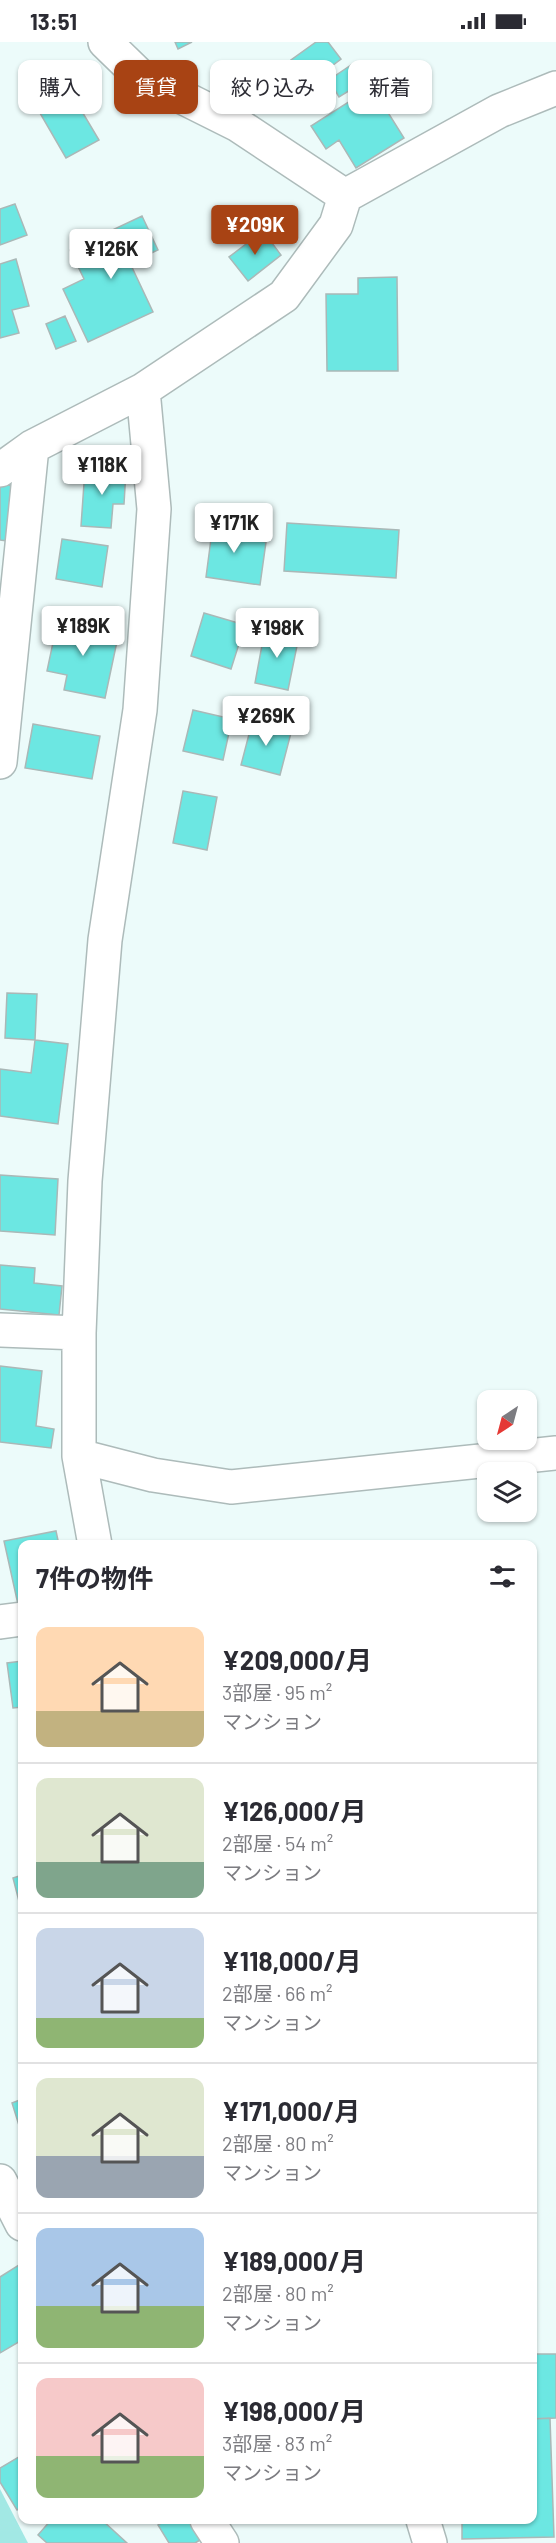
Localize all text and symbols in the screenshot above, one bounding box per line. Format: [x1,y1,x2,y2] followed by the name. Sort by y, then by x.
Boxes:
[30,8,77,34] text: 13:51
[18,60,102,114] chip: 購入
[114,60,198,114] chip: 賃貸
[210,60,336,114] chip: 絞り込み
[348,60,432,114] chip: 新着
[213,205,297,256] pin: ¥209K
[225,212,285,236] text: ¥209K
[69,229,153,280] pin: ¥126K
[83,236,139,260] text: ¥126K
[60,445,144,496] pin: ¥118K
[76,452,128,476] text: ¥118K
[192,503,276,554] pin: ¥171K
[209,510,259,534] text: ¥171K
[41,606,125,657] pin: ¥189K
[235,608,319,659] pin: ¥198K
[56,613,110,637] text: ¥189K
[250,615,304,639] text: ¥198K
[224,696,308,747] pin: ¥269K
[237,703,295,727] text: ¥269K
[477,1390,537,1450] north arrow
[477,1390,537,1522] map controls
[477,1462,537,1522] button: layers
[486,1560,519,1593] icon: filters
[36,1562,153,1593] text: 7件の物件
[222,1644,372,1675] text: ¥209,000/月
[84,1651,156,1723] icon: home
[222,1680,332,1704] text: 3部屋 · 95 m²
[222,1709,322,1733] text: マンション
[222,1795,367,1826] text: ¥126,000/月
[84,1802,156,1874] icon: home
[222,1831,333,1855] text: 2部屋 · 54 m²
[222,1860,322,1884] text: マンション
[222,1945,361,1976] text: ¥118,000/月
[84,1952,156,2024] icon: home
[222,1981,333,2005] text: 2部屋 · 66 m²
[222,2010,322,2034] text: マンション
[222,2095,360,2126] text: ¥171,000/月
[84,2102,156,2174] icon: home
[222,2131,334,2155] text: 2部屋 · 80 m²
[222,2160,322,2184] text: マンション
[222,2245,366,2276] text: ¥189,000/月
[84,2252,156,2324] icon: home
[222,2281,334,2305] text: 2部屋 · 80 m²
[222,2310,322,2334] text: マンション
[222,2395,366,2426] text: ¥198,000/月
[84,2402,156,2474] icon: home
[222,2431,332,2455] text: 3部屋 · 83 m²
[222,2460,322,2484] text: マンション

